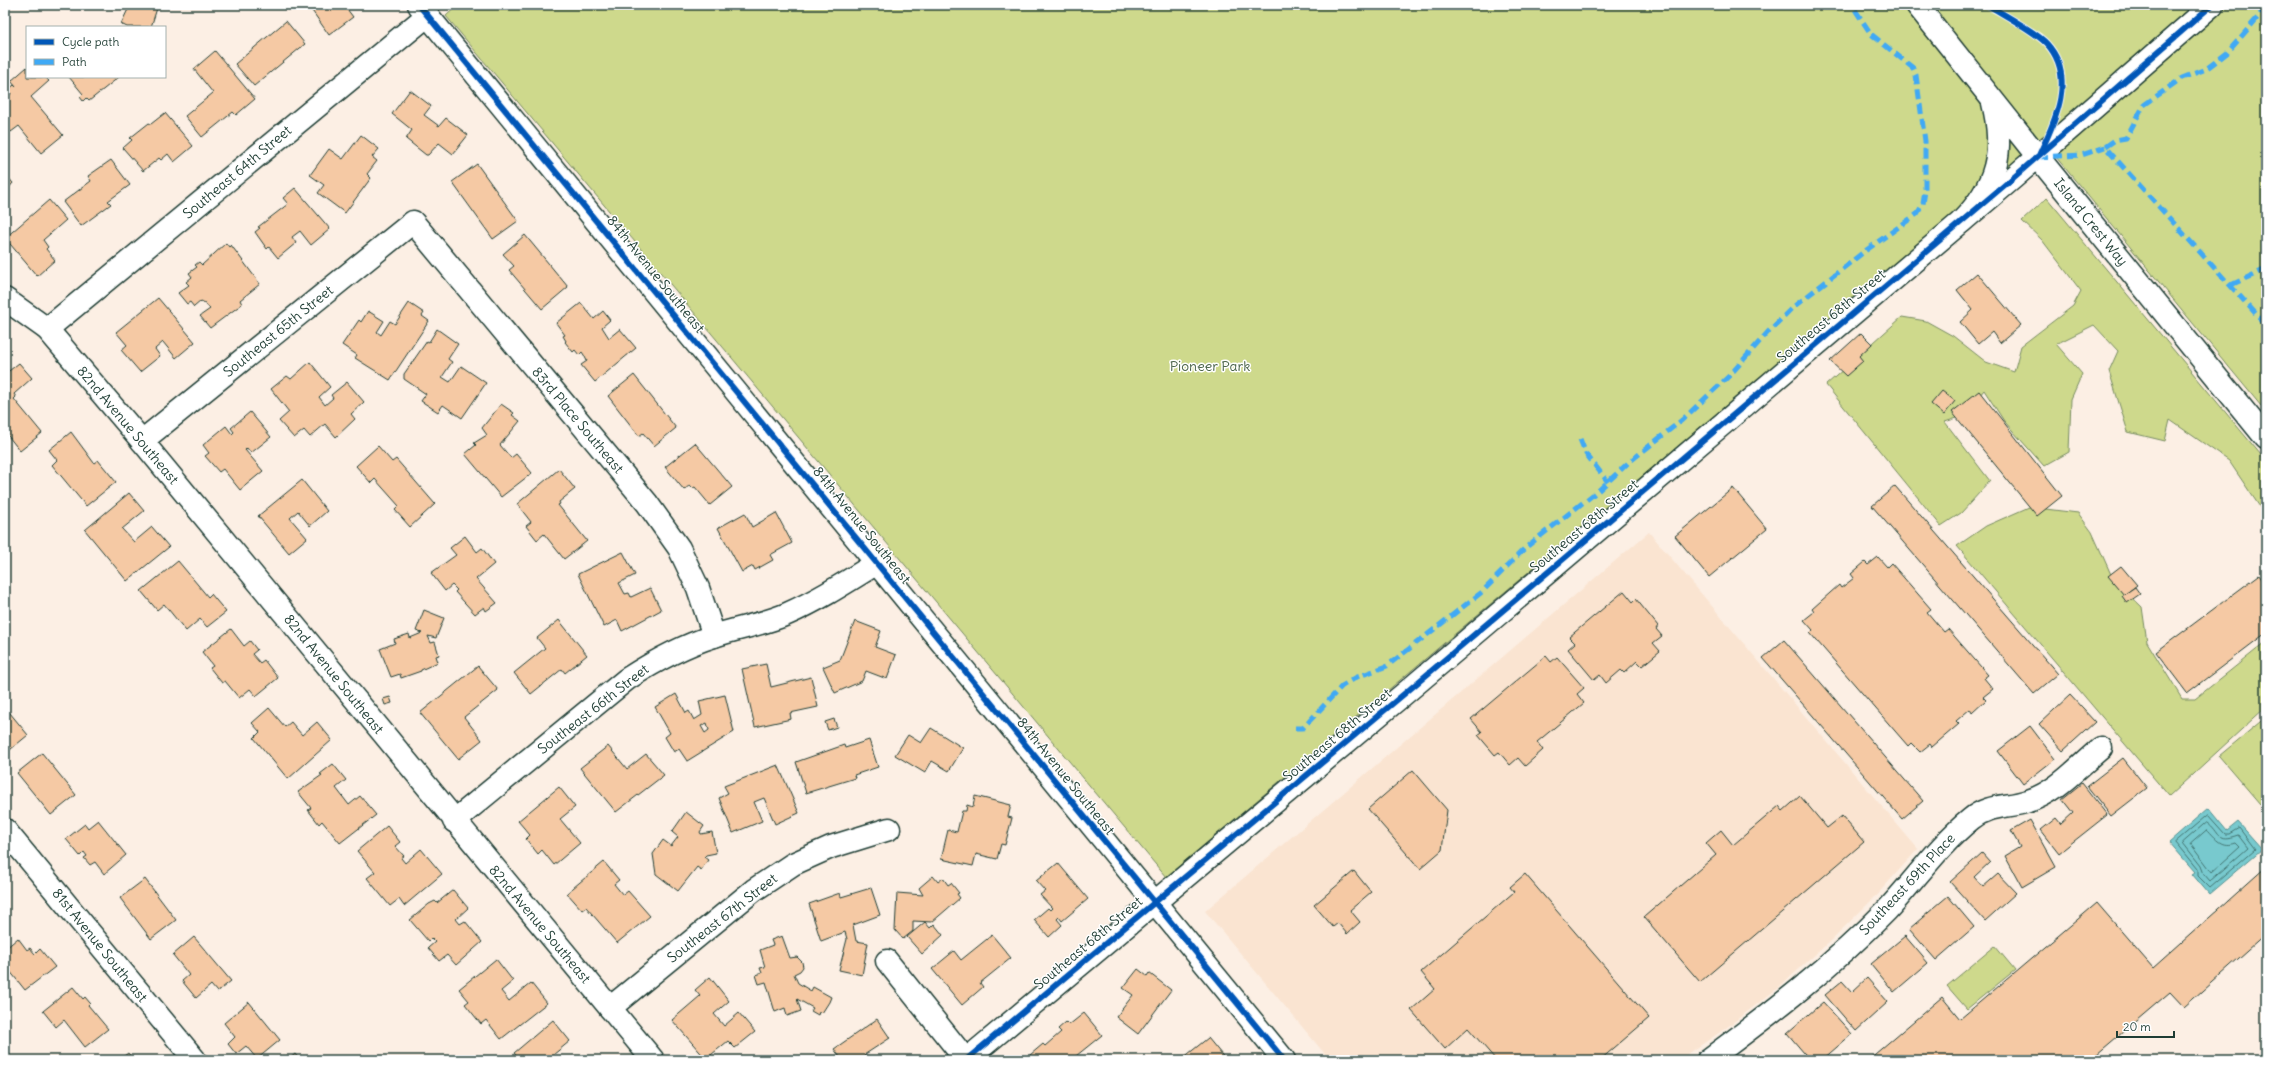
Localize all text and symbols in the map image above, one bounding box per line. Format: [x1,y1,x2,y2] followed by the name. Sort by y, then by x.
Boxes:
[26,26,166,78] legend
[62,34,119,49] text: Cycle path
[62,54,87,69] text: Path
[179,121,295,223] street label: Southeast 64th Street
[2050,174,2132,270] street label: Island Crest Way
[603,212,709,337] street label: 84th Avenue Southeast
[1773,265,1889,367] street label: Southeast 68th Street
[219,281,337,381] street label: Southeast 65th Street
[1170,357,1250,375] park label: Pioneer Park
[73,362,183,488] street label: 82nd Avenue Southeast
[528,363,628,477] street label: 83rd Place Southeast
[809,463,915,588] street label: 84th Avenue Southeast
[1526,475,1642,577] street label: Southeast 68th Street
[280,610,388,738] street label: 82nd Avenue Southeast
[534,660,652,758] street label: Southeast 66th Street
[1279,684,1395,786] street label: Southeast 68th Street
[1013,714,1119,839] street label: 84th Avenue Southeast
[1855,829,1959,939] street label: Southeast 69th Place
[485,861,595,987] street label: 82nd Avenue Southeast
[663,869,781,967] street label: Southeast 67th Street
[48,884,152,1006] street label: 81st Avenue Southeast
[1030,892,1146,994] street label: Southeast 68th Street
[2117,1013,2174,1039] scale bar
[2123,1019,2151,1034] text: 20 m

